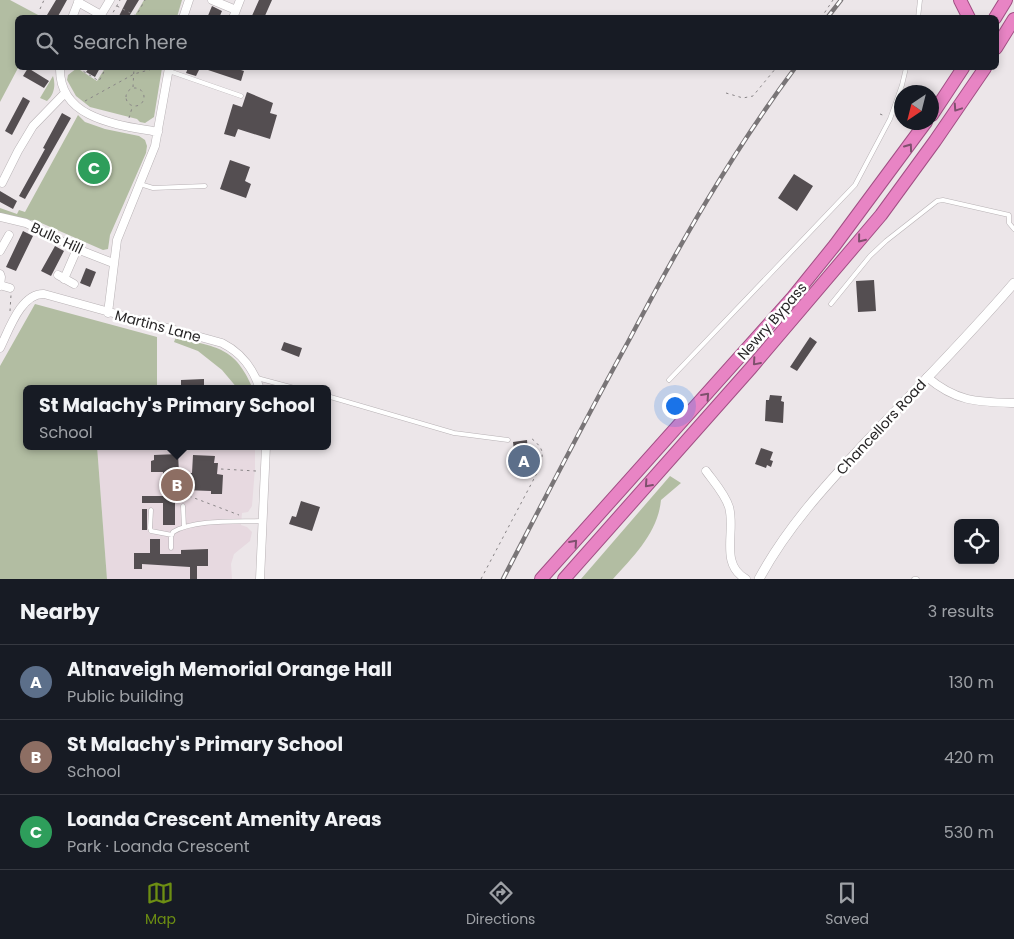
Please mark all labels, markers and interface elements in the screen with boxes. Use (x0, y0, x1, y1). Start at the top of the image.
search box (15, 15, 999, 70)
icon: search (33, 29, 61, 57)
text: Search here (73, 29, 187, 56)
north arrow (894, 85, 939, 130)
one-way arrow (954, 103, 964, 112)
one-way arrow (903, 144, 911, 153)
pin: C (78, 149, 110, 187)
street label: Bulls Hill (28, 217, 86, 259)
one-way arrow (859, 233, 867, 242)
street label: Newry Bypass (733, 278, 811, 364)
street label: Martins Lane (113, 305, 204, 347)
one-way arrow (752, 357, 761, 366)
street label: Chancellors Road (831, 375, 931, 479)
popup (23, 385, 331, 450)
text: St Malachy's Primary School (39, 392, 315, 419)
one-way arrow (700, 392, 709, 401)
your location (662, 393, 688, 419)
text: School (39, 421, 93, 444)
pin: A (508, 442, 540, 480)
pin: B (161, 466, 193, 504)
one-way arrow (645, 479, 654, 488)
map controls (954, 519, 999, 564)
button: locate (954, 519, 999, 564)
one-way arrow (568, 539, 577, 548)
text: Nearby (20, 597, 100, 626)
text: 3 results (928, 600, 994, 623)
text: Altnaveigh Memorial Orange Hall (67, 656, 392, 683)
text: A (30, 671, 42, 694)
text: 130 m (949, 671, 994, 694)
text: Public building (67, 685, 184, 708)
text: St Malachy's Primary School (67, 731, 343, 758)
text: B (31, 746, 41, 769)
text: 420 m (944, 746, 994, 769)
text: School (67, 760, 121, 783)
text: Loanda Crescent Amenity Areas (67, 806, 382, 833)
text: C (30, 821, 42, 844)
text: 530 m (944, 821, 994, 844)
text: Park · Loanda Crescent (67, 835, 250, 858)
tab: Map (145, 879, 176, 930)
tab: Directions (466, 879, 535, 930)
tab: Saved (825, 879, 869, 930)

